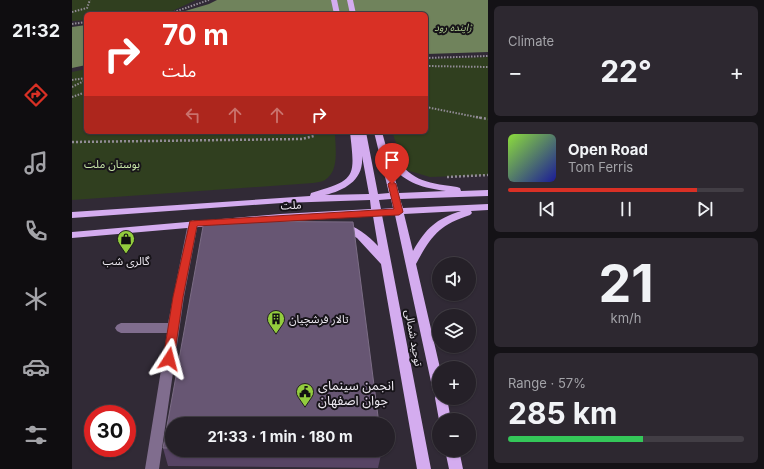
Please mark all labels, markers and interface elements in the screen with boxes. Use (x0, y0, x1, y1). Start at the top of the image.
text: 70 m (162, 18, 229, 52)
text: 21:32 (12, 20, 60, 41)
water label: زاینده رود (434, 21, 472, 34)
icon: right (96, 28, 148, 80)
text: Climate (508, 33, 554, 49)
text: 22° (600, 53, 652, 89)
text: − (508, 59, 523, 85)
text: + (729, 59, 744, 85)
text: ملت (162, 60, 197, 81)
icon: directions (22, 81, 50, 109)
icon: left (182, 104, 204, 126)
icon: ahead (224, 104, 246, 126)
icon: ahead (266, 104, 288, 126)
icon: right (308, 104, 330, 126)
text: Open Road (568, 140, 648, 159)
pin (375, 143, 409, 184)
icon: music (22, 149, 50, 177)
icon: arrive (381, 149, 403, 171)
park label: بوستان ملت (84, 157, 140, 171)
text: Tom Ferris (568, 159, 633, 175)
street label: ملت (280, 197, 302, 213)
icon: previous (536, 198, 558, 220)
icon: pause (615, 198, 637, 220)
icon: next (694, 198, 716, 220)
icon: phone (22, 217, 50, 245)
shop icon: گالری شب (116, 229, 136, 254)
text: 21 (598, 252, 654, 315)
place label: گالری شب (102, 254, 150, 268)
map controls (432, 257, 476, 457)
button: sound (432, 257, 476, 301)
icon: climate (22, 285, 50, 313)
building icon: تالار فرشچیان (266, 309, 286, 334)
street label: توحید شمالی (402, 309, 426, 367)
button: layers (432, 309, 476, 353)
text: km/h (611, 310, 641, 326)
place label: تالار فرشچیان (289, 312, 348, 327)
position arrow (148, 338, 190, 380)
icon: car (22, 353, 50, 381)
button: + (432, 361, 476, 405)
text: Range · 57% (508, 375, 586, 391)
place label: انجمن سینمای جوان اصفهان (318, 377, 394, 409)
public building icon: انجمن سینمای جوان اصفهان (295, 382, 315, 407)
text: 285 km (508, 395, 617, 431)
speed limit sign: 30 (84, 405, 136, 457)
button: − (432, 413, 476, 457)
icon: filters (22, 421, 50, 449)
text: 21:33 · 1 min · 180 m (207, 427, 353, 446)

